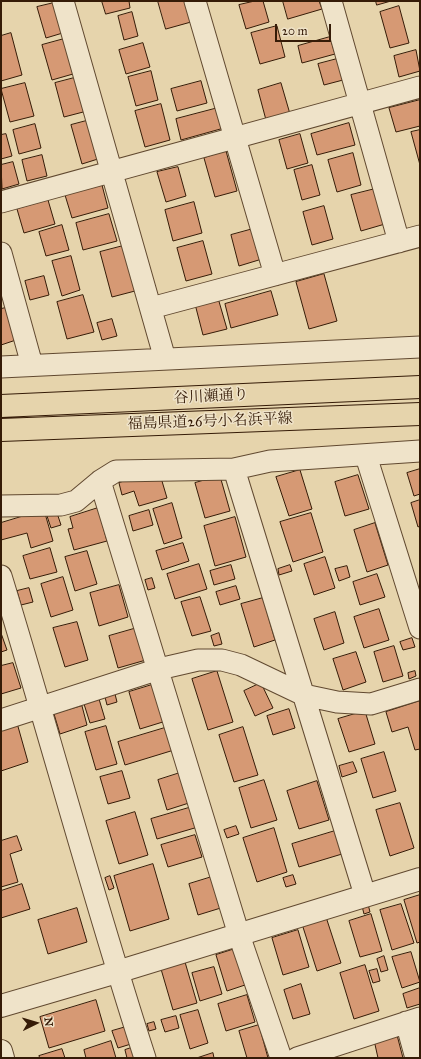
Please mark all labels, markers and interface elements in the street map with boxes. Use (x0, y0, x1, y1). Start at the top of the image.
scale bar (277, 16, 333, 42)
text: 20 m (282, 24, 308, 38)
street label: 谷川瀬通り (173, 386, 249, 408)
street label: 福島県道26号小名浜平線 (127, 410, 293, 434)
north arrow (16, 1003, 56, 1043)
text: N (42, 1017, 55, 1027)

